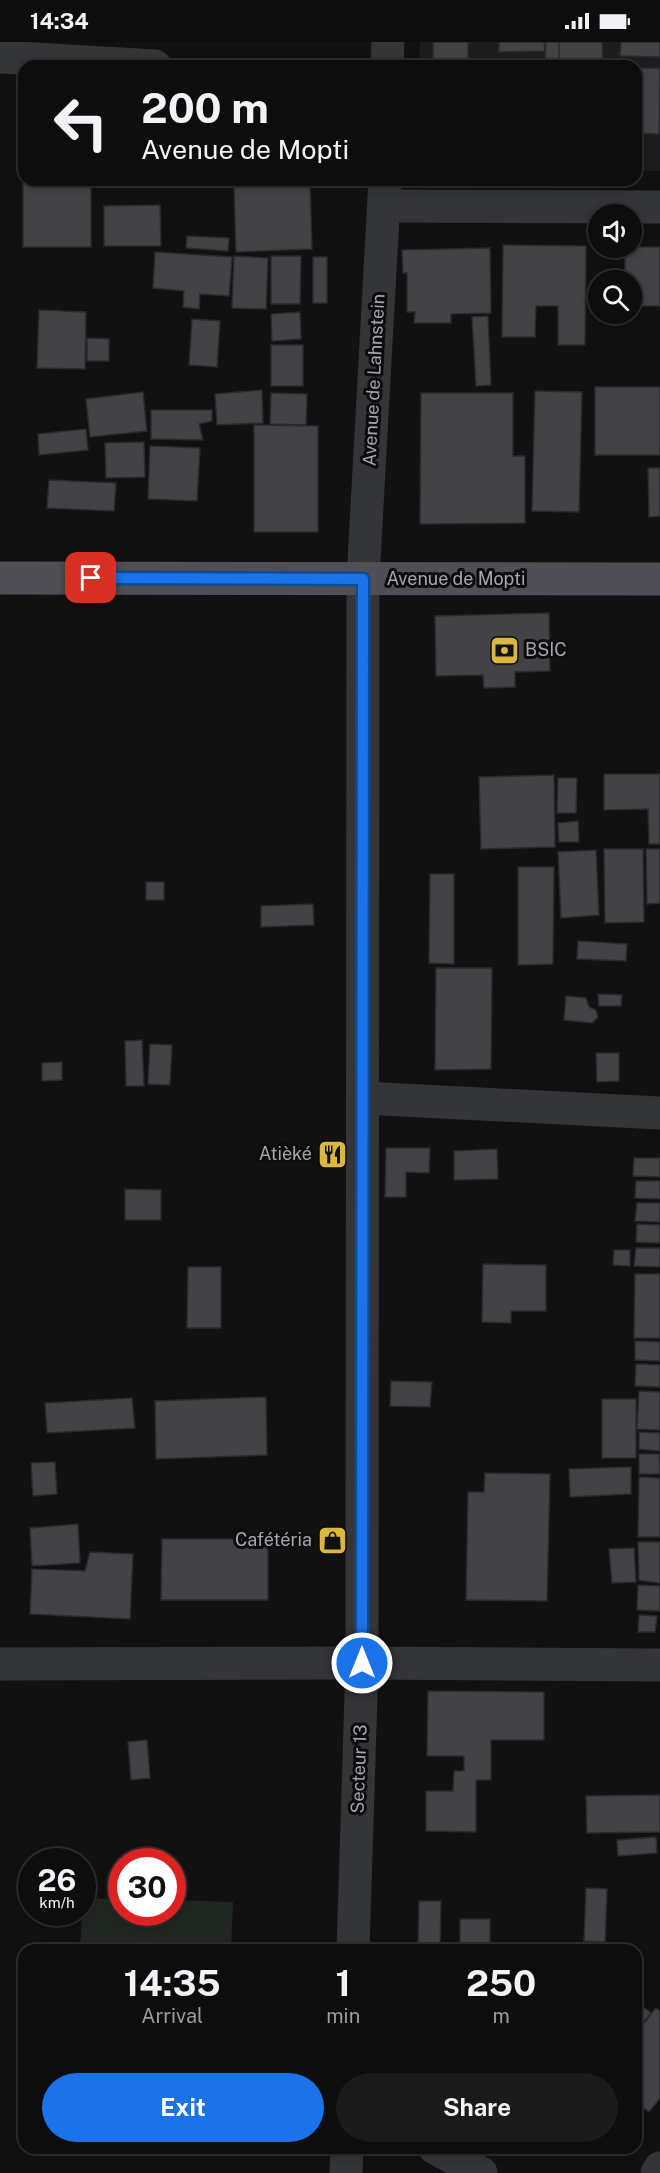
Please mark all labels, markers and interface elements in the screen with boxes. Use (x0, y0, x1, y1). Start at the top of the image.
text: 14:34 (30, 8, 89, 34)
text: 200 m (141, 83, 269, 132)
icon: left (42, 84, 120, 162)
text: Avenue de Mopti (141, 133, 349, 165)
map controls (588, 204, 642, 324)
button: sound (588, 204, 642, 258)
button: search (588, 270, 642, 324)
street label: Avenue de Lahnstein (358, 293, 389, 467)
pin (65, 552, 116, 603)
icon: arrive (74, 561, 107, 594)
street label: Avenue de Mopti (387, 568, 525, 589)
bank icon: BSIC (488, 634, 520, 666)
place label: BSIC (525, 639, 567, 660)
restaurant icon: Atièké (317, 1138, 349, 1170)
place label: Atièké (259, 1143, 312, 1164)
shop icon: Cafétéria (317, 1524, 349, 1556)
place label: Cafétéria (235, 1529, 312, 1550)
position arrow (330, 1631, 394, 1695)
street label: Secteur 13 (346, 1724, 371, 1814)
speed limit sign: 30 (108, 1848, 186, 1926)
text: 26 (38, 1862, 76, 1898)
text: km/h (39, 1894, 75, 1911)
text: 14:35 (124, 1962, 221, 2004)
text: 1 (336, 1962, 351, 2004)
text: 250 (466, 1962, 536, 2004)
text: Arrival (141, 2004, 203, 2028)
text: min (326, 2004, 360, 2028)
text: m (492, 2004, 510, 2028)
button: Exit (42, 2073, 324, 2142)
button: Share (336, 2073, 618, 2142)

